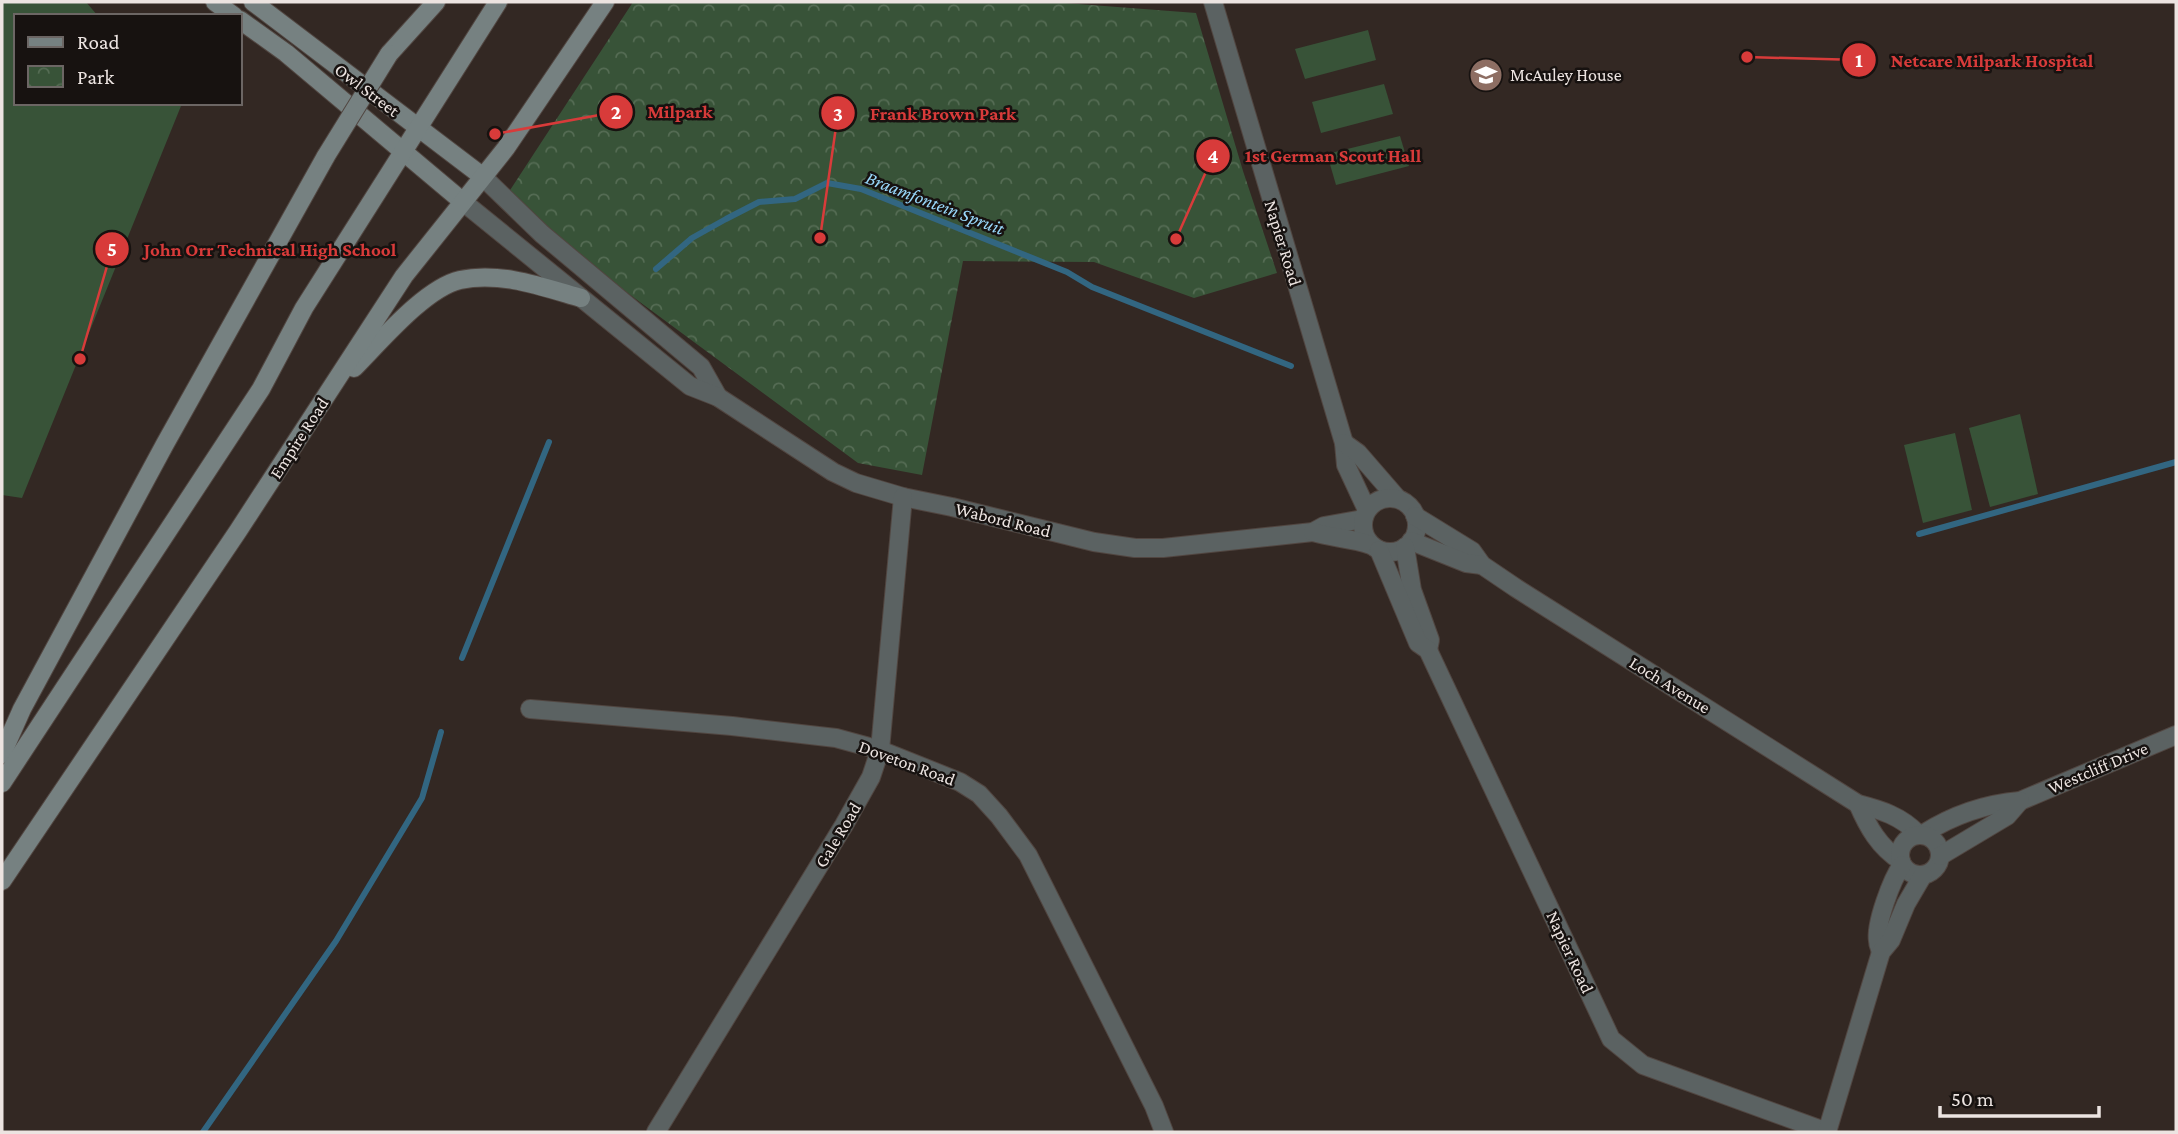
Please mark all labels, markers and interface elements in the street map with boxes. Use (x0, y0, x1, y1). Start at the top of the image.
legend (14, 14, 242, 105)
text: Road (77, 30, 120, 54)
callout: Netcare Milpark Hospital (1842, 40, 2107, 80)
text: 1 (1855, 48, 1863, 72)
text: Netcare Milpark Hospital (1891, 50, 2094, 71)
school or university icon: McAuley House (1467, 56, 1505, 94)
street label: Owl Street (331, 59, 404, 121)
text: Park (77, 65, 114, 89)
place label: McAuley House (1510, 65, 1622, 85)
callout: Milpark (598, 92, 726, 132)
callout: Frank Brown Park (821, 93, 1030, 133)
text: 2 (611, 100, 622, 124)
text: Milpark (647, 101, 713, 122)
text: 3 (833, 102, 843, 126)
text: Frank Brown Park (870, 103, 1017, 124)
callout: 1st German Scout Hall (1196, 136, 1435, 176)
text: 4 (1207, 144, 1219, 168)
text: 1st German Scout Hall (1245, 145, 1422, 166)
water label: Braamfontein Spruit (863, 167, 1008, 239)
street label: Napier Road (1261, 198, 1306, 289)
callout: John Orr Technical High School (95, 229, 410, 269)
text: 5 (107, 237, 117, 261)
text: John Orr Technical High School (142, 239, 397, 260)
street label: Empire Road (266, 393, 333, 482)
street label: Wabord Road (953, 498, 1053, 542)
street label: Loch Avenue (1626, 652, 1714, 718)
street label: Doveton Road (856, 736, 958, 790)
street label: Westcliff Drive (2045, 738, 2151, 798)
street label: Gale Road (811, 798, 865, 871)
street label: Napier Road (1542, 908, 1598, 997)
scale bar (1940, 1074, 2099, 1118)
text: 50 m (1951, 1087, 1994, 1111)

